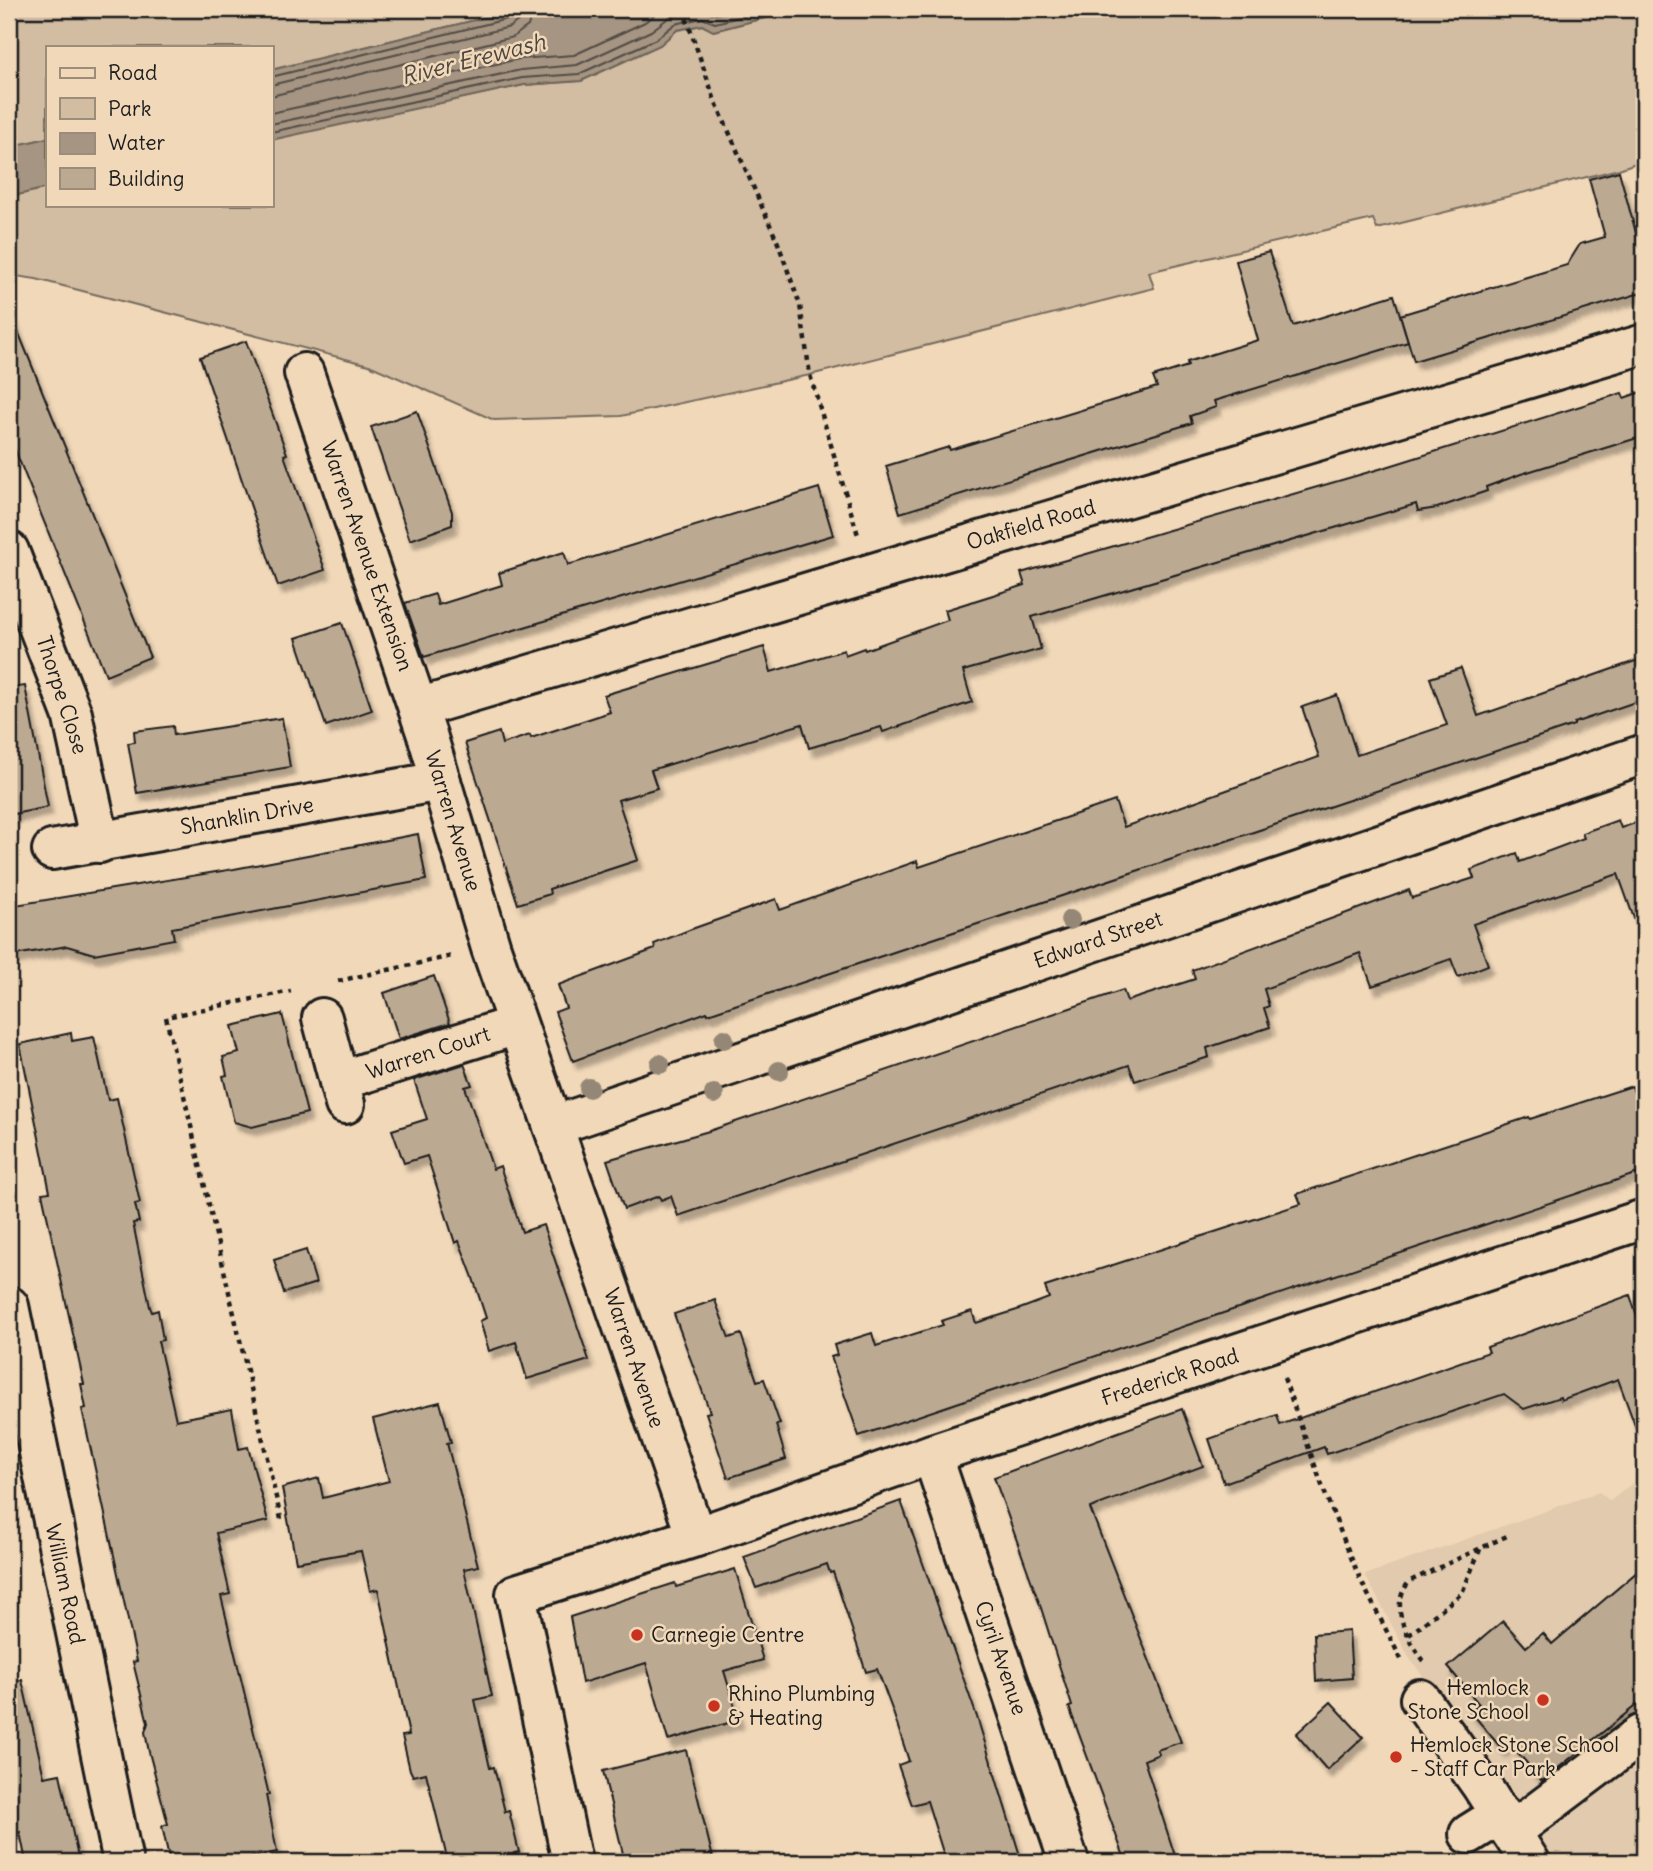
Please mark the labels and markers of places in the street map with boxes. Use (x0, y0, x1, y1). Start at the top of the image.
place label: Carnegie Centre (651, 1621, 804, 1648)
marker: Carnegie Centre (629, 1627, 645, 1643)
place label: Hemlock Stone School (1408, 1674, 1529, 1725)
place label: Rhino Plumbing & Heating (728, 1680, 875, 1731)
marker: Hemlock Stone School (1535, 1692, 1551, 1708)
marker: Rhino Plumbing & Heating (706, 1698, 722, 1714)
place label: Hemlock Stone School - Staff Car Park (1410, 1731, 1619, 1782)
marker: Hemlock Stone School - Staff Car Park (1388, 1749, 1404, 1765)

